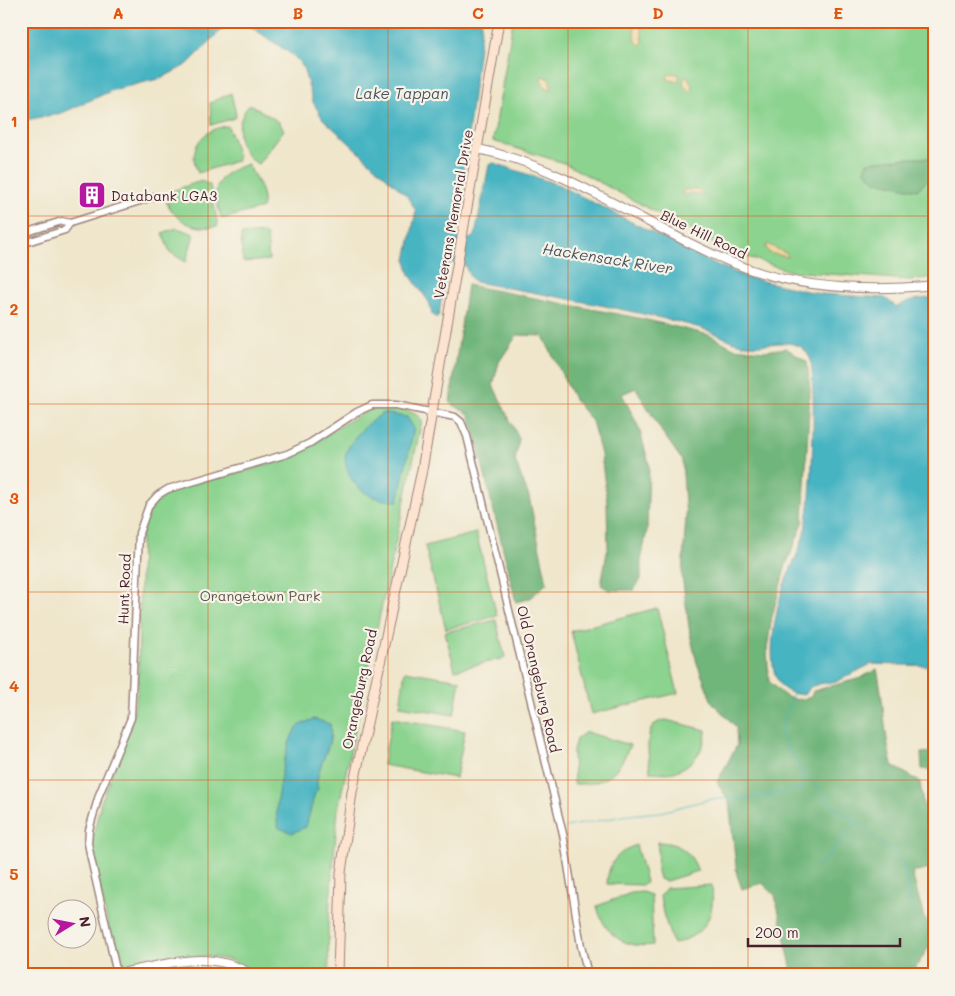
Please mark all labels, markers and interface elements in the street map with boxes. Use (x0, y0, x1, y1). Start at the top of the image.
text: A (112, 2, 124, 23)
text: B (293, 2, 303, 23)
text: C (472, 2, 484, 23)
text: D (652, 2, 664, 23)
text: E (833, 2, 843, 23)
water label: Lake Tappan (355, 83, 449, 103)
text: 1 (10, 110, 18, 131)
street label: Veterans Memorial Drive (429, 128, 477, 300)
building icon: Databank LGA3 (77, 180, 107, 210)
place label: Databank LGA3 (111, 186, 217, 205)
street label: Blue Hill Road (658, 205, 750, 263)
water label: Hackensack River (541, 238, 675, 278)
text: 2 (10, 298, 19, 319)
text: 3 (9, 487, 19, 508)
street label: Hunt Road (113, 553, 135, 625)
park label: Orangetown Park (200, 586, 320, 605)
street label: Old Orangeburg Road (513, 604, 565, 755)
street label: Orangeburg Road (337, 627, 381, 751)
text: 4 (9, 675, 19, 696)
text: 5 (9, 863, 19, 884)
north arrow (48, 898, 98, 948)
text: N (75, 915, 96, 929)
scale bar (748, 916, 900, 948)
text: 200 m (755, 922, 799, 942)

